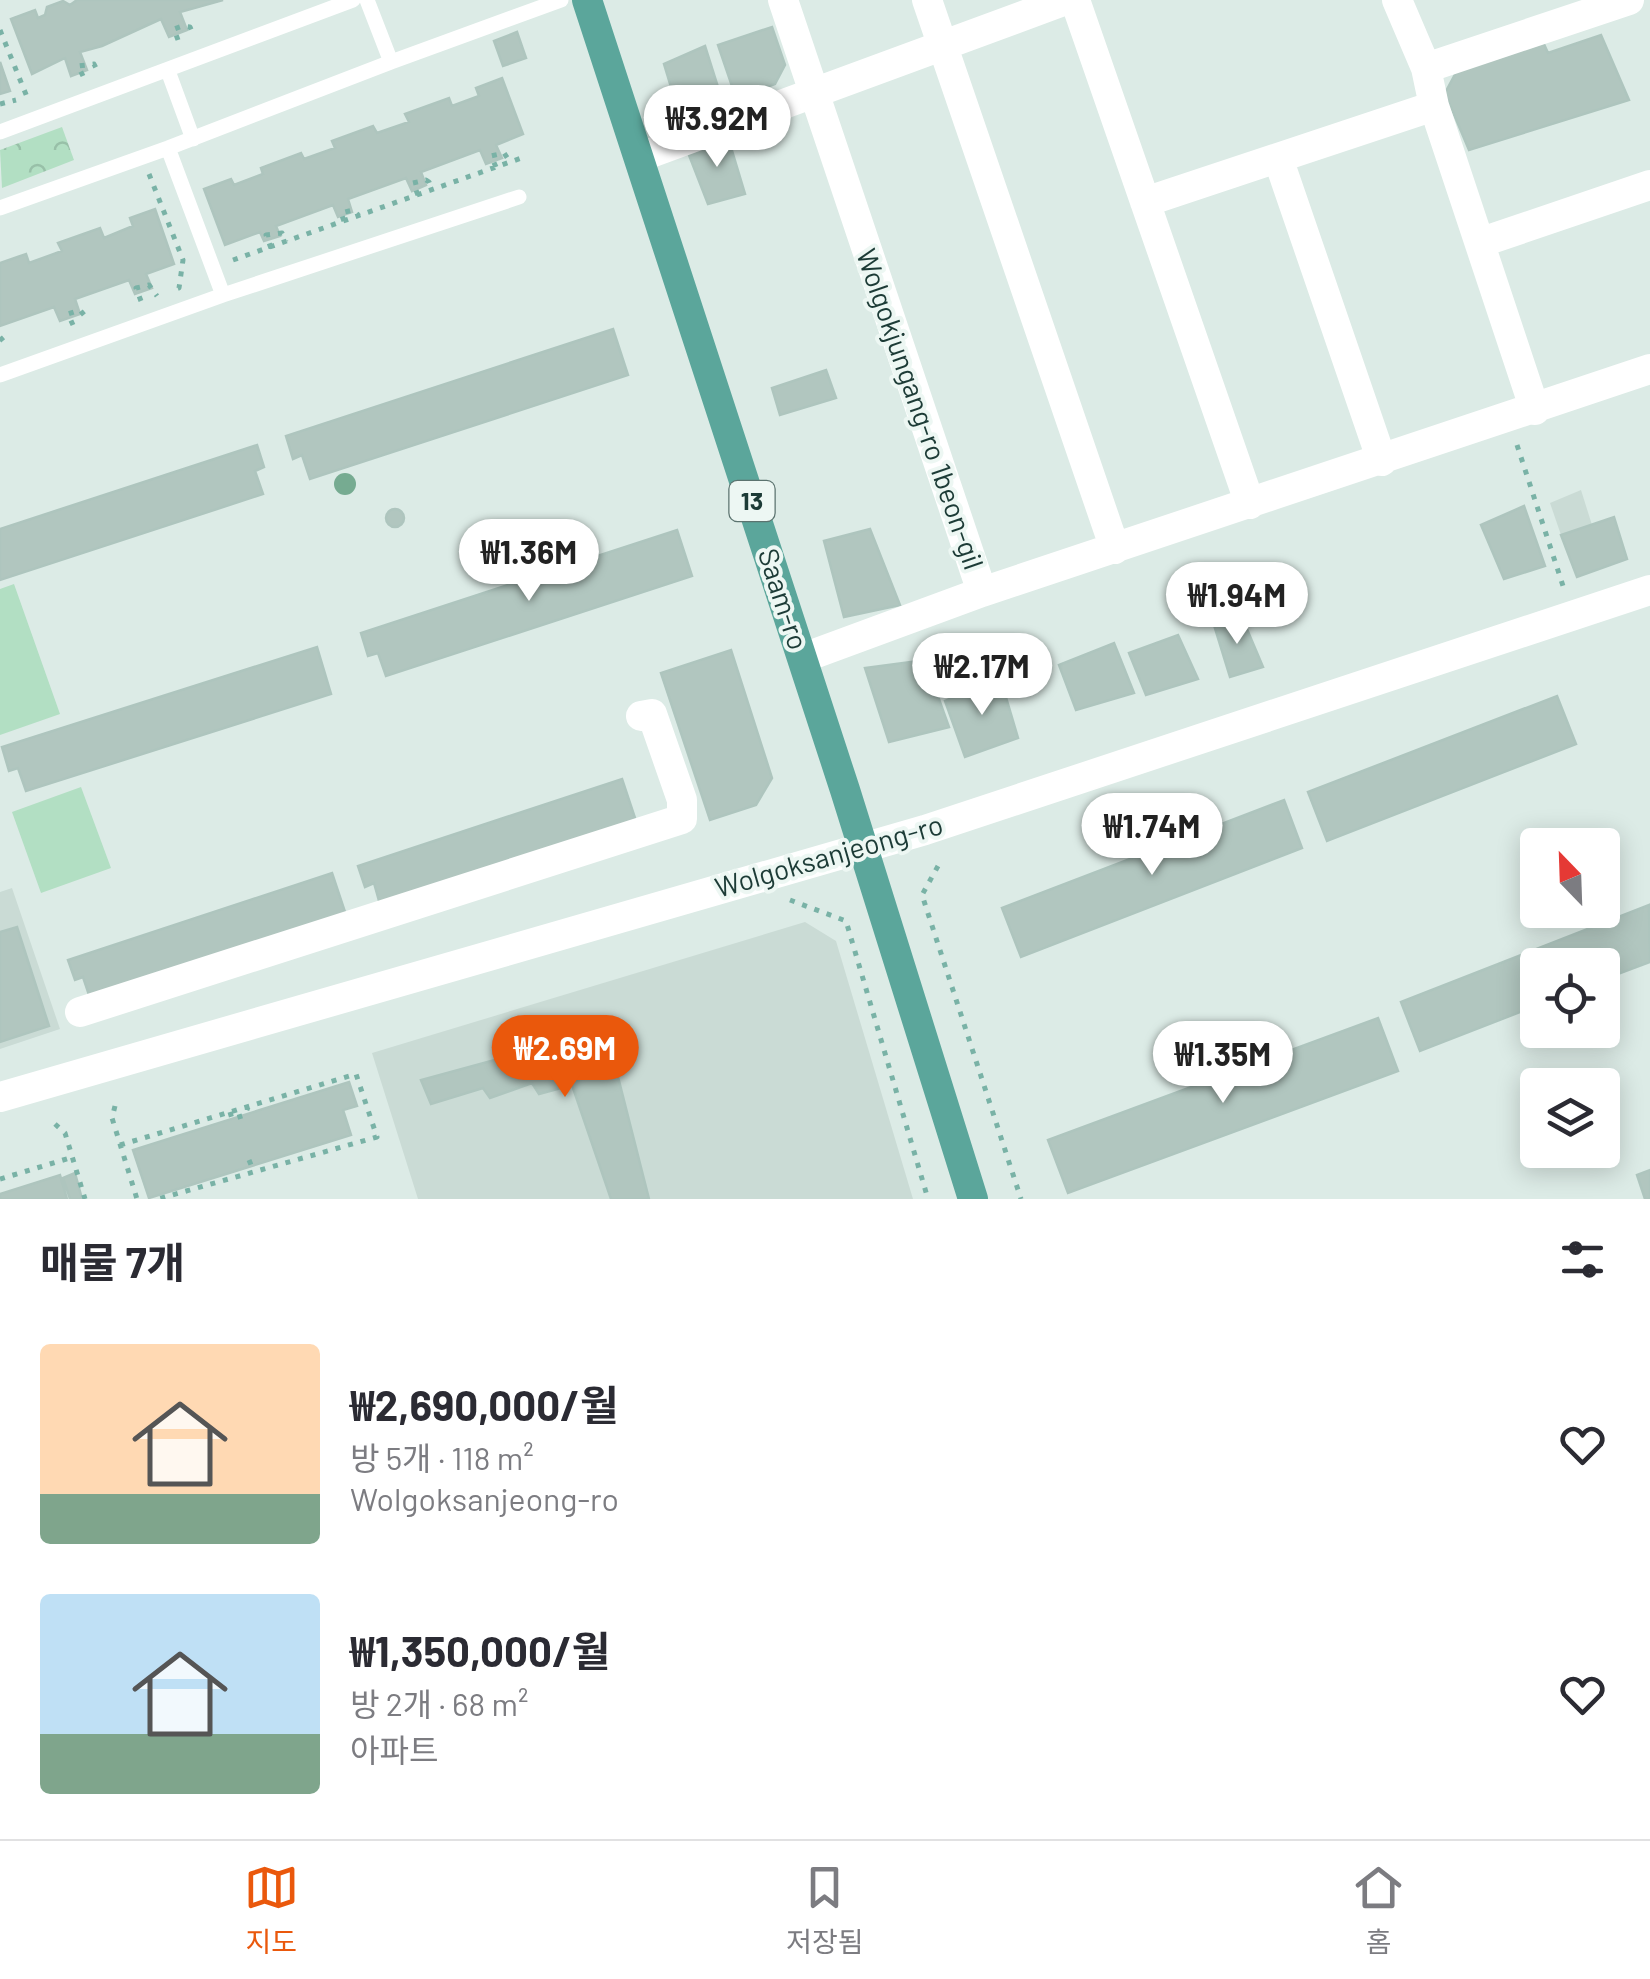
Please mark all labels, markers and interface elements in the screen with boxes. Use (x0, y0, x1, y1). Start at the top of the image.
pin: ₩3.92M (636, 85, 798, 170)
text: ₩3.92M (666, 98, 768, 136)
street label: Wolgokjungang-ro 1beon-gil (850, 244, 992, 574)
road number: 13 (730, 481, 774, 521)
pin: ₩1.36M (448, 519, 610, 604)
text: ₩1.36M (481, 532, 577, 570)
street label: Saam-ro (752, 544, 816, 654)
pin: ₩1.94M (1156, 562, 1318, 647)
text: ₩1.94M (1188, 575, 1286, 613)
pin: ₩2.17M (901, 633, 1063, 718)
text: ₩2.17M (934, 646, 1030, 684)
pin: ₩1.74M (1071, 793, 1233, 878)
street label: Wolgoksanjeong-ro (711, 806, 947, 904)
text: ₩1.74M (1104, 806, 1200, 844)
north arrow (1520, 828, 1620, 928)
map controls (1520, 828, 1620, 1168)
button: locate (1520, 948, 1620, 1048)
pin: ₩2.69M (484, 1015, 646, 1100)
pin: ₩1.35M (1142, 1021, 1304, 1106)
text: ₩2.69M (514, 1028, 616, 1066)
text: ₩1.35M (1175, 1034, 1271, 1072)
button: layers (1520, 1068, 1620, 1168)
icon: filters (1555, 1232, 1610, 1287)
text: 매물 7개 (40, 1236, 185, 1286)
text: ₩2,690,000/월 (350, 1379, 619, 1429)
icon: home (120, 1384, 240, 1504)
icon: heart (1555, 1417, 1610, 1472)
text: 방 5개 · 118 m² (350, 1438, 534, 1476)
text: Wolgoksanjeong-ro (350, 1479, 619, 1517)
text: ₩1,350,000/월 (350, 1625, 610, 1675)
icon: home (120, 1634, 240, 1754)
icon: heart (1555, 1667, 1610, 1722)
text: 방 2개 · 68 m² (350, 1684, 528, 1722)
text: 아파트 (350, 1730, 438, 1768)
tab: 지도 (244, 1860, 299, 1960)
tab: 저장됨 (786, 1860, 864, 1960)
tab: 홈 (1351, 1860, 1406, 1960)

